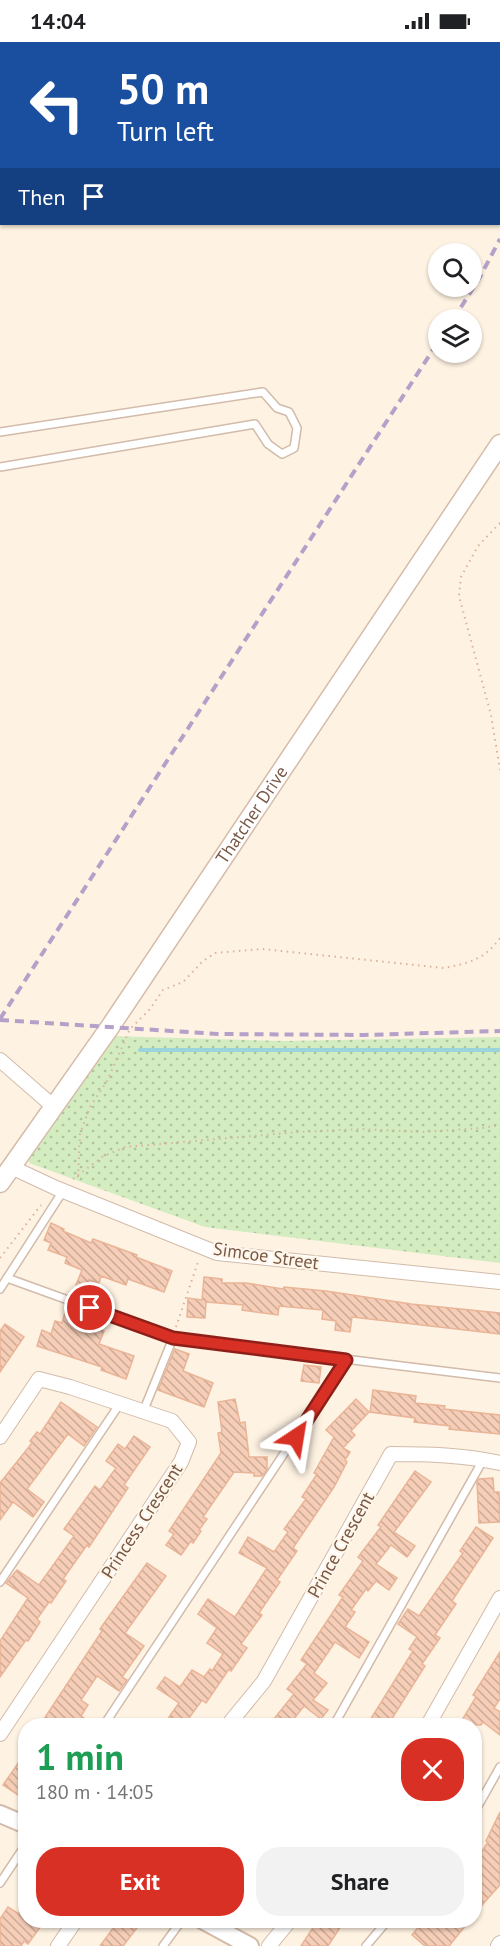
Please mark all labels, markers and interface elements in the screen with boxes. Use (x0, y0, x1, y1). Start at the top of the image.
text: 14:04 (30, 7, 86, 35)
text: 50 m (117, 61, 209, 116)
icon: left (18, 66, 96, 144)
text: Turn left (117, 114, 214, 148)
icon: arrive (77, 180, 110, 213)
text: Then (18, 183, 65, 211)
map controls (428, 243, 482, 363)
button: search (428, 243, 482, 297)
button: layers (428, 309, 482, 363)
street label: Thatcher Drive (210, 761, 292, 868)
street label: Simcoe Street (212, 1237, 320, 1274)
pin (64, 1282, 115, 1333)
icon: arrive (73, 1291, 106, 1324)
position arrow (264, 1405, 328, 1469)
street label: Princess Crescent (96, 1459, 187, 1583)
street label: Prince Crescent (302, 1488, 379, 1602)
text: 1 min (36, 1733, 124, 1780)
button: close (401, 1738, 464, 1801)
text: 180 m · 14:05 (36, 1779, 154, 1805)
button: Exit (36, 1847, 244, 1916)
button: Share (256, 1847, 464, 1916)

